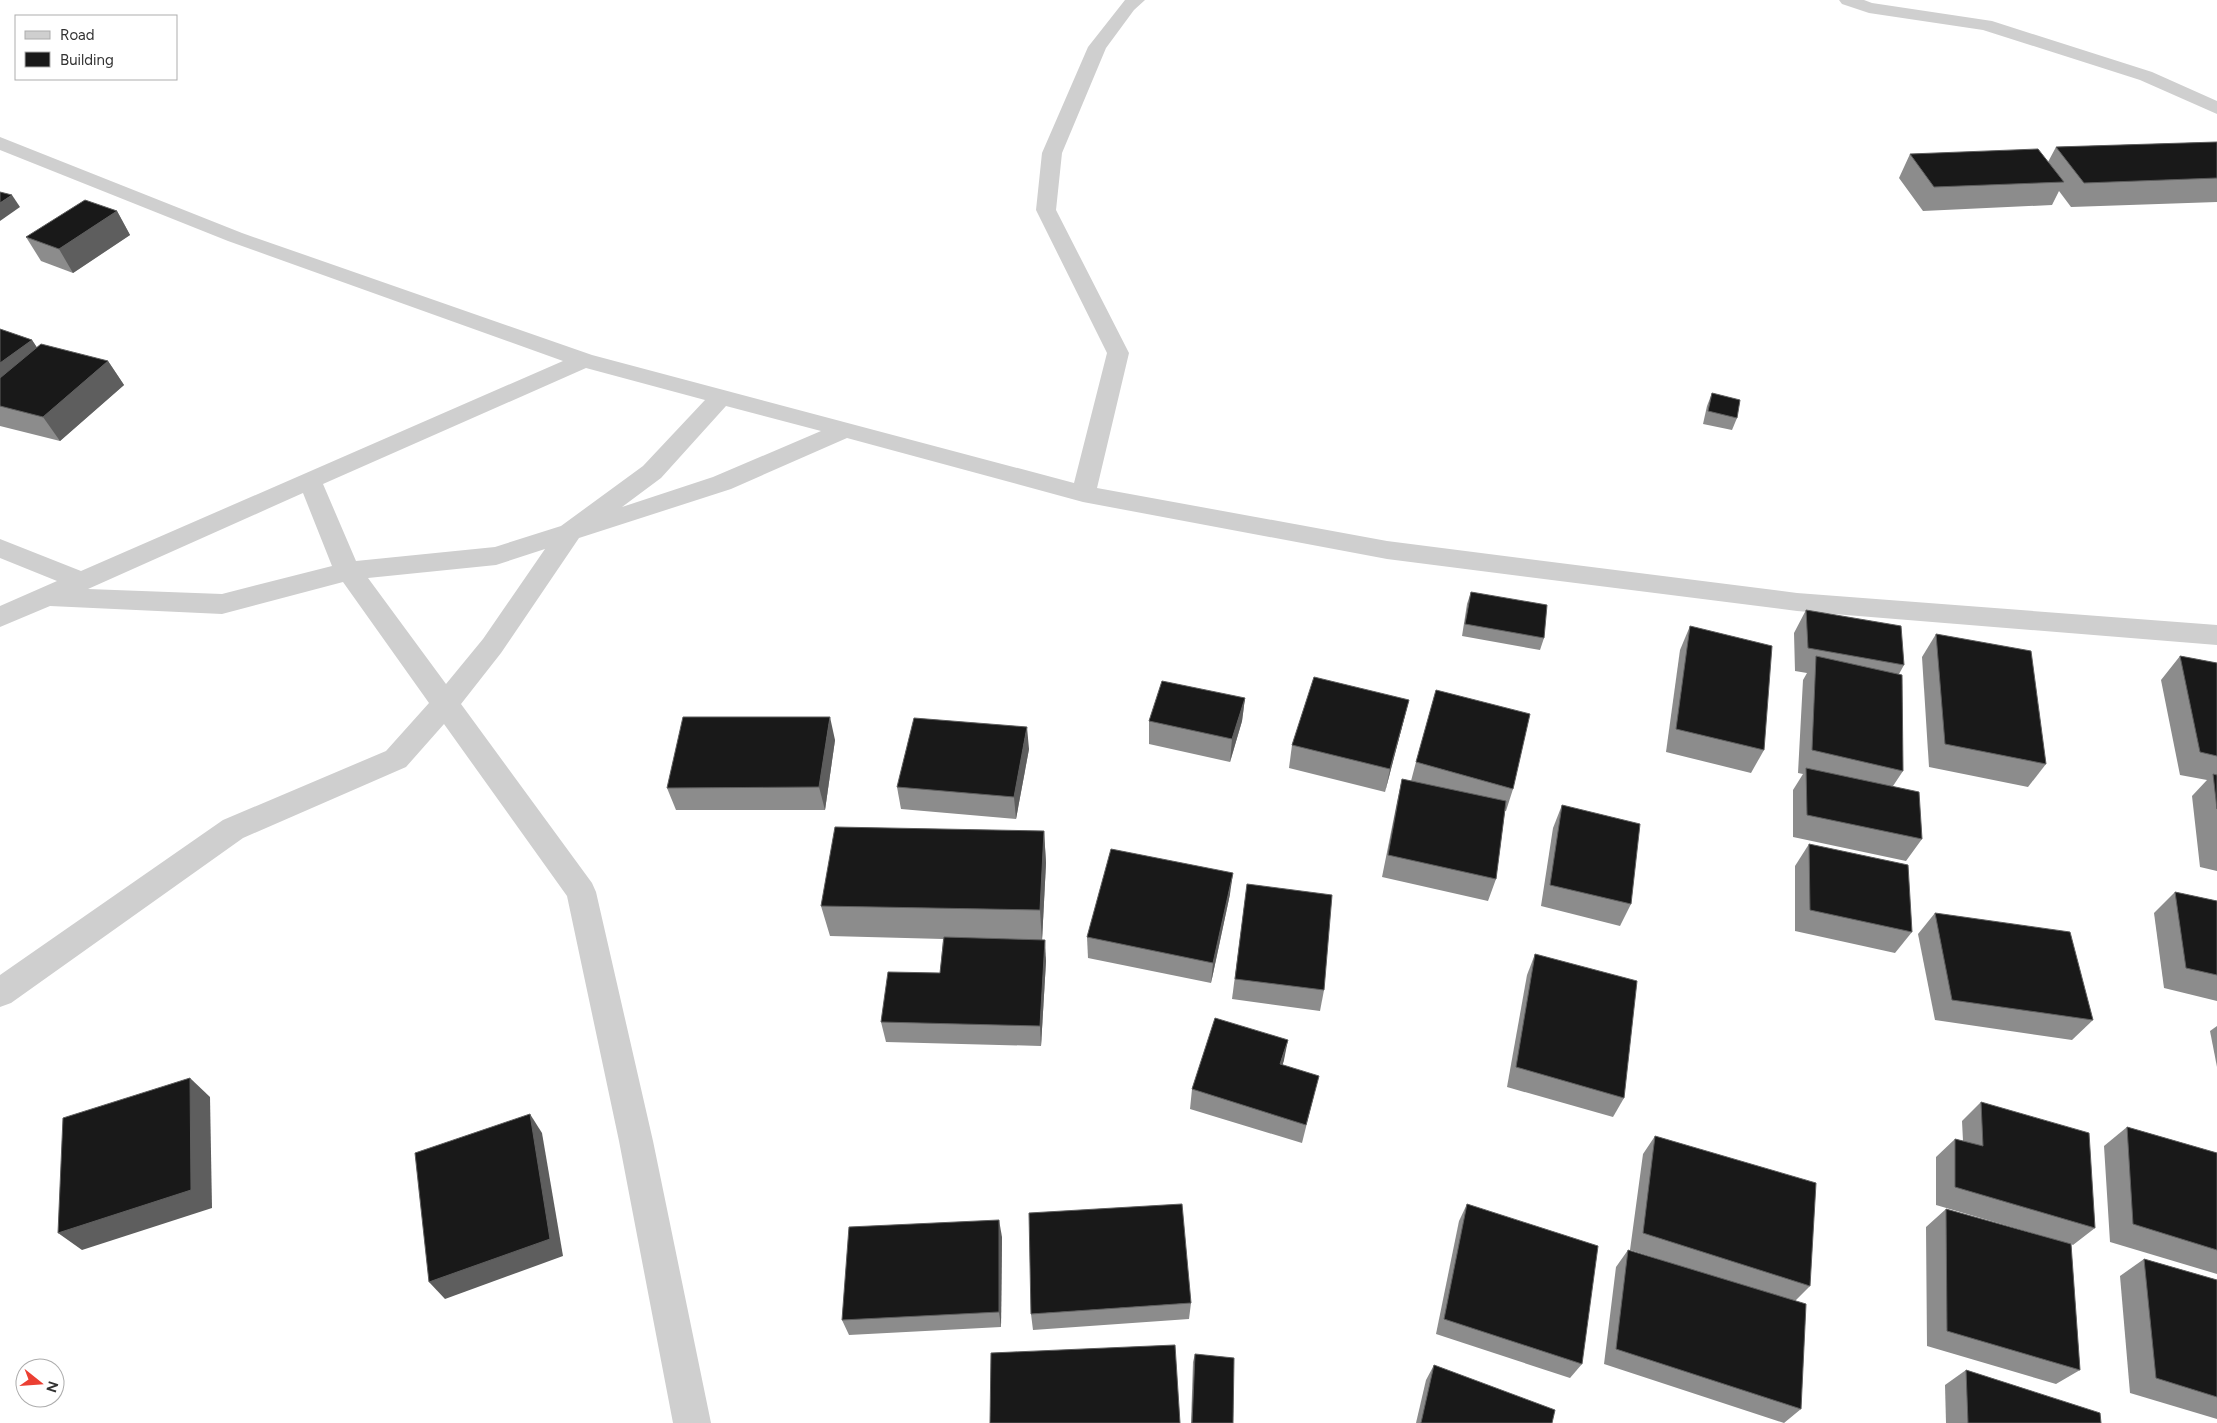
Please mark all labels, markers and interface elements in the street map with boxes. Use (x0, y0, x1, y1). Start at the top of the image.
legend (15, 15, 178, 80)
text: Road (60, 26, 95, 44)
text: Building (60, 51, 114, 69)
north arrow (15, 1358, 65, 1408)
text: N (42, 1379, 62, 1394)

